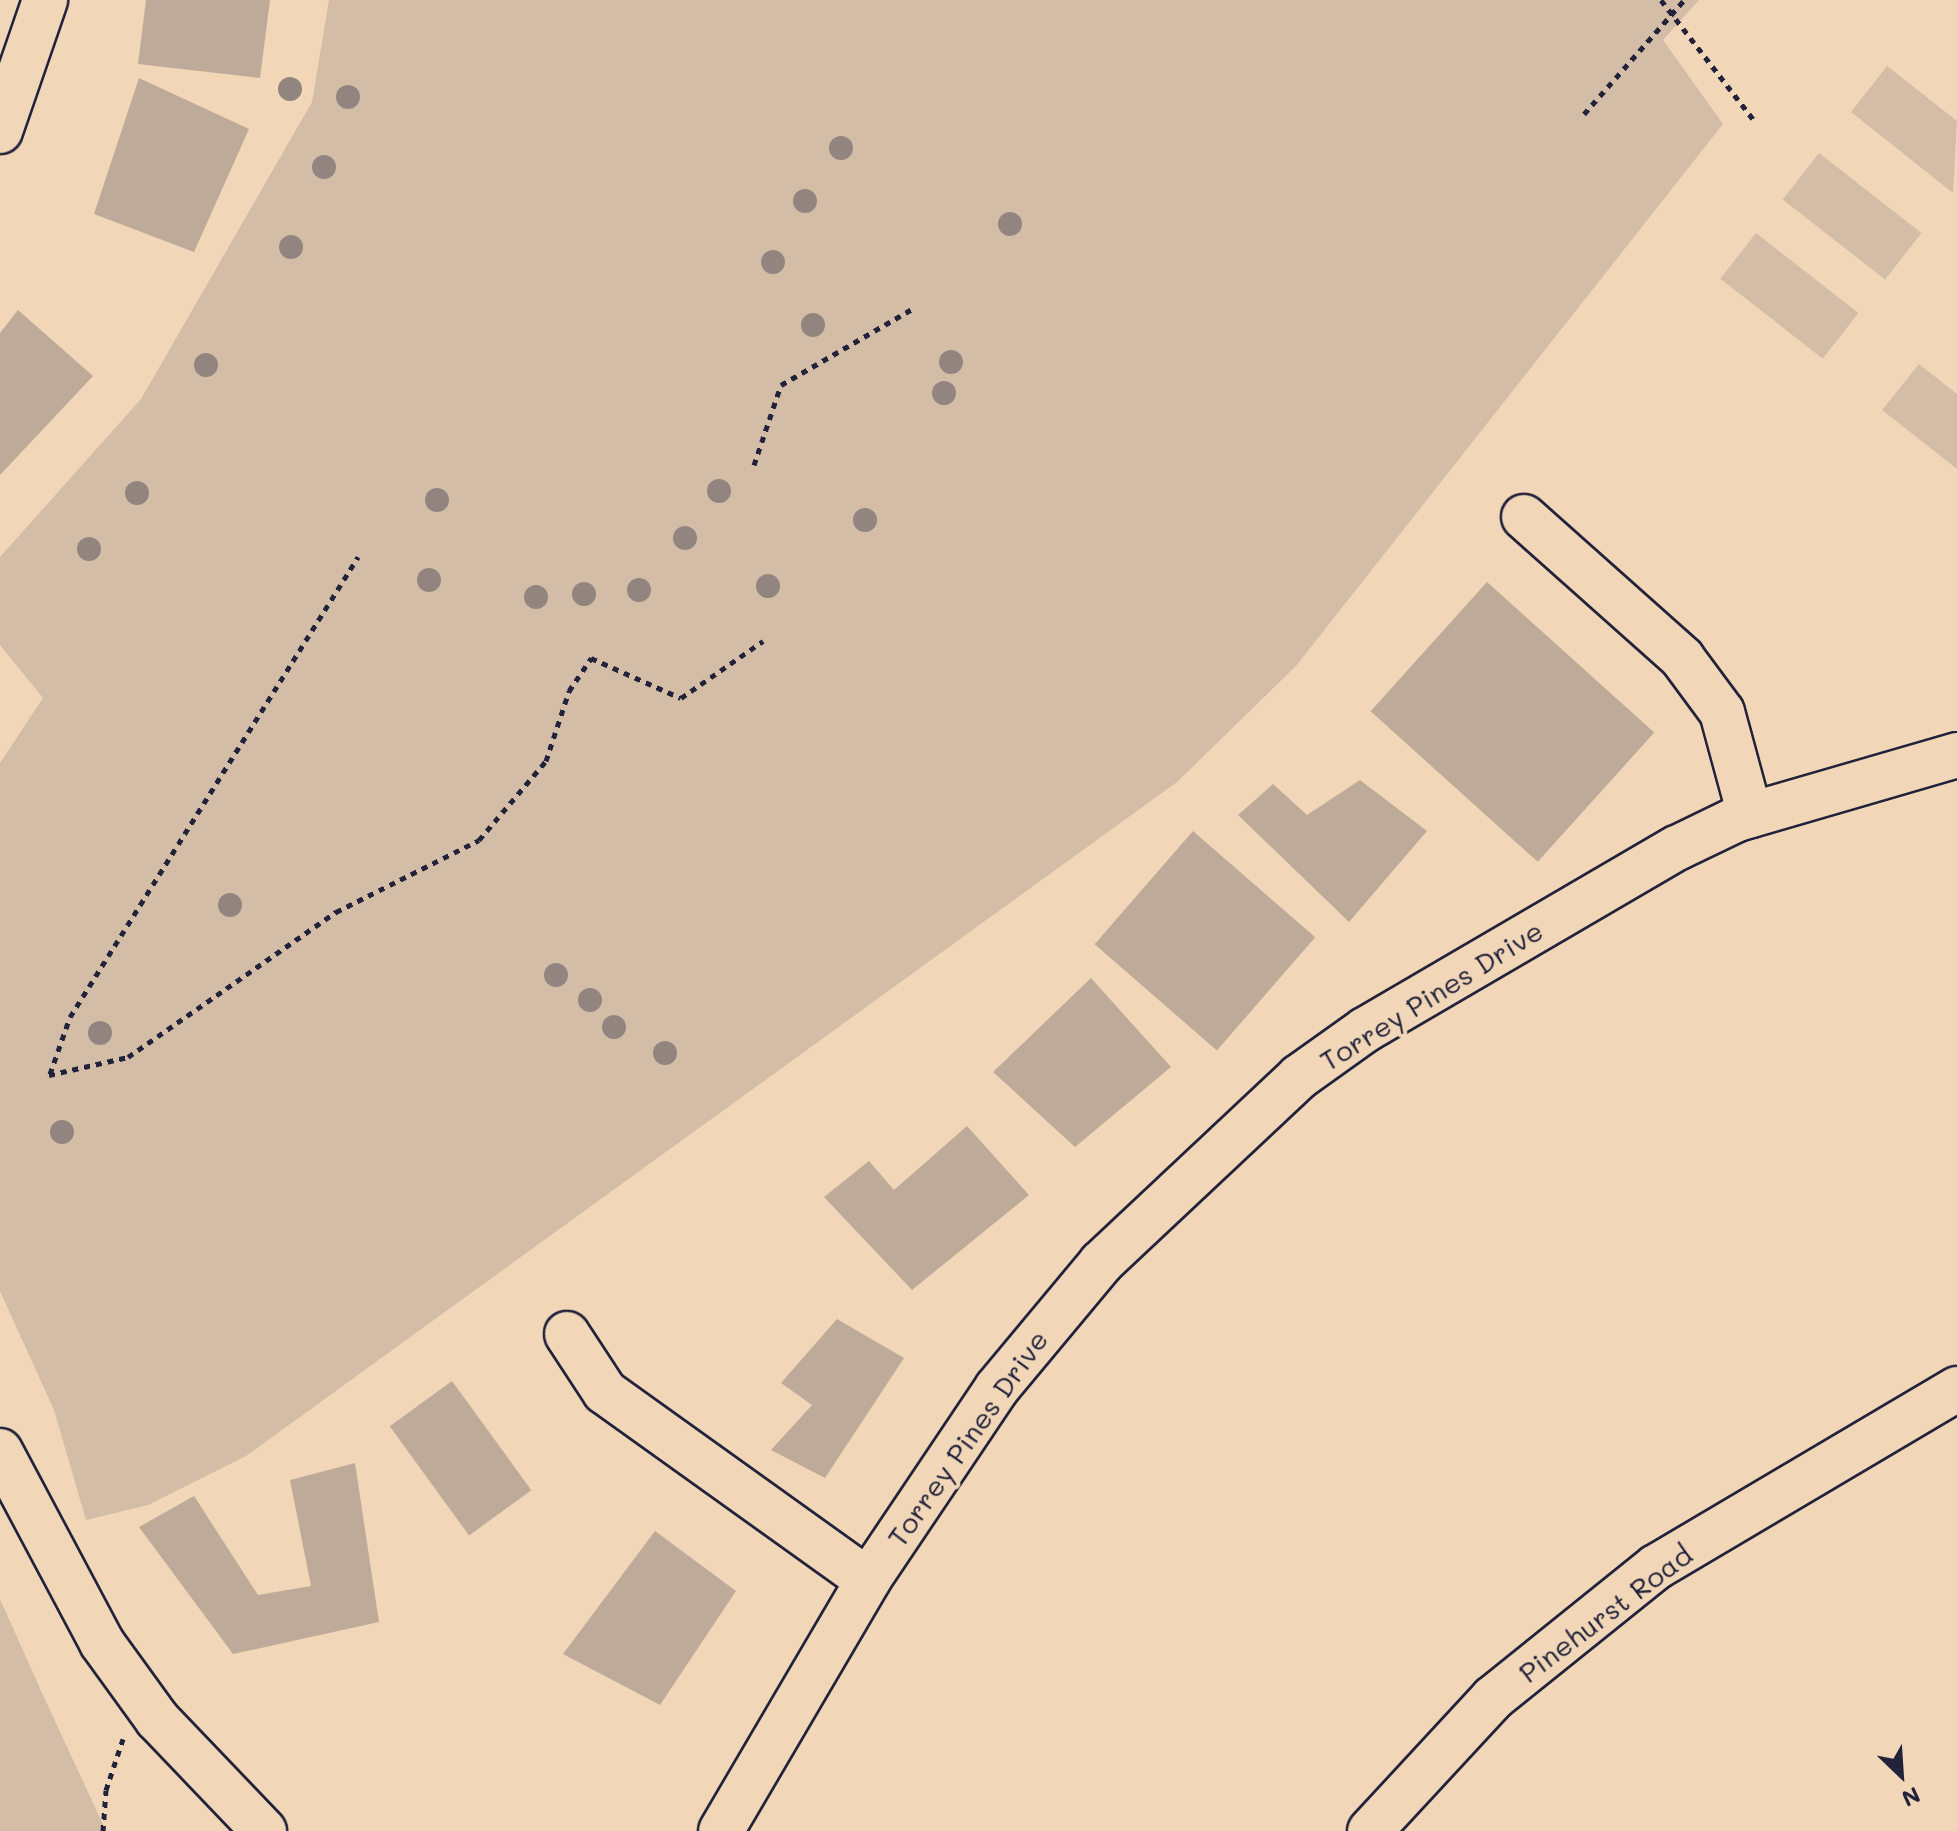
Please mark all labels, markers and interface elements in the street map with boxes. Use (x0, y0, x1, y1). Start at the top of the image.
street label: Torrey Pines Drive (1313, 913, 1549, 1077)
street label: Torrey Pines Drive (880, 1323, 1054, 1553)
street label: Pinehurst Road (1512, 1537, 1698, 1689)
north arrow (1861, 1735, 1941, 1815)
text: N (1898, 1781, 1925, 1814)

